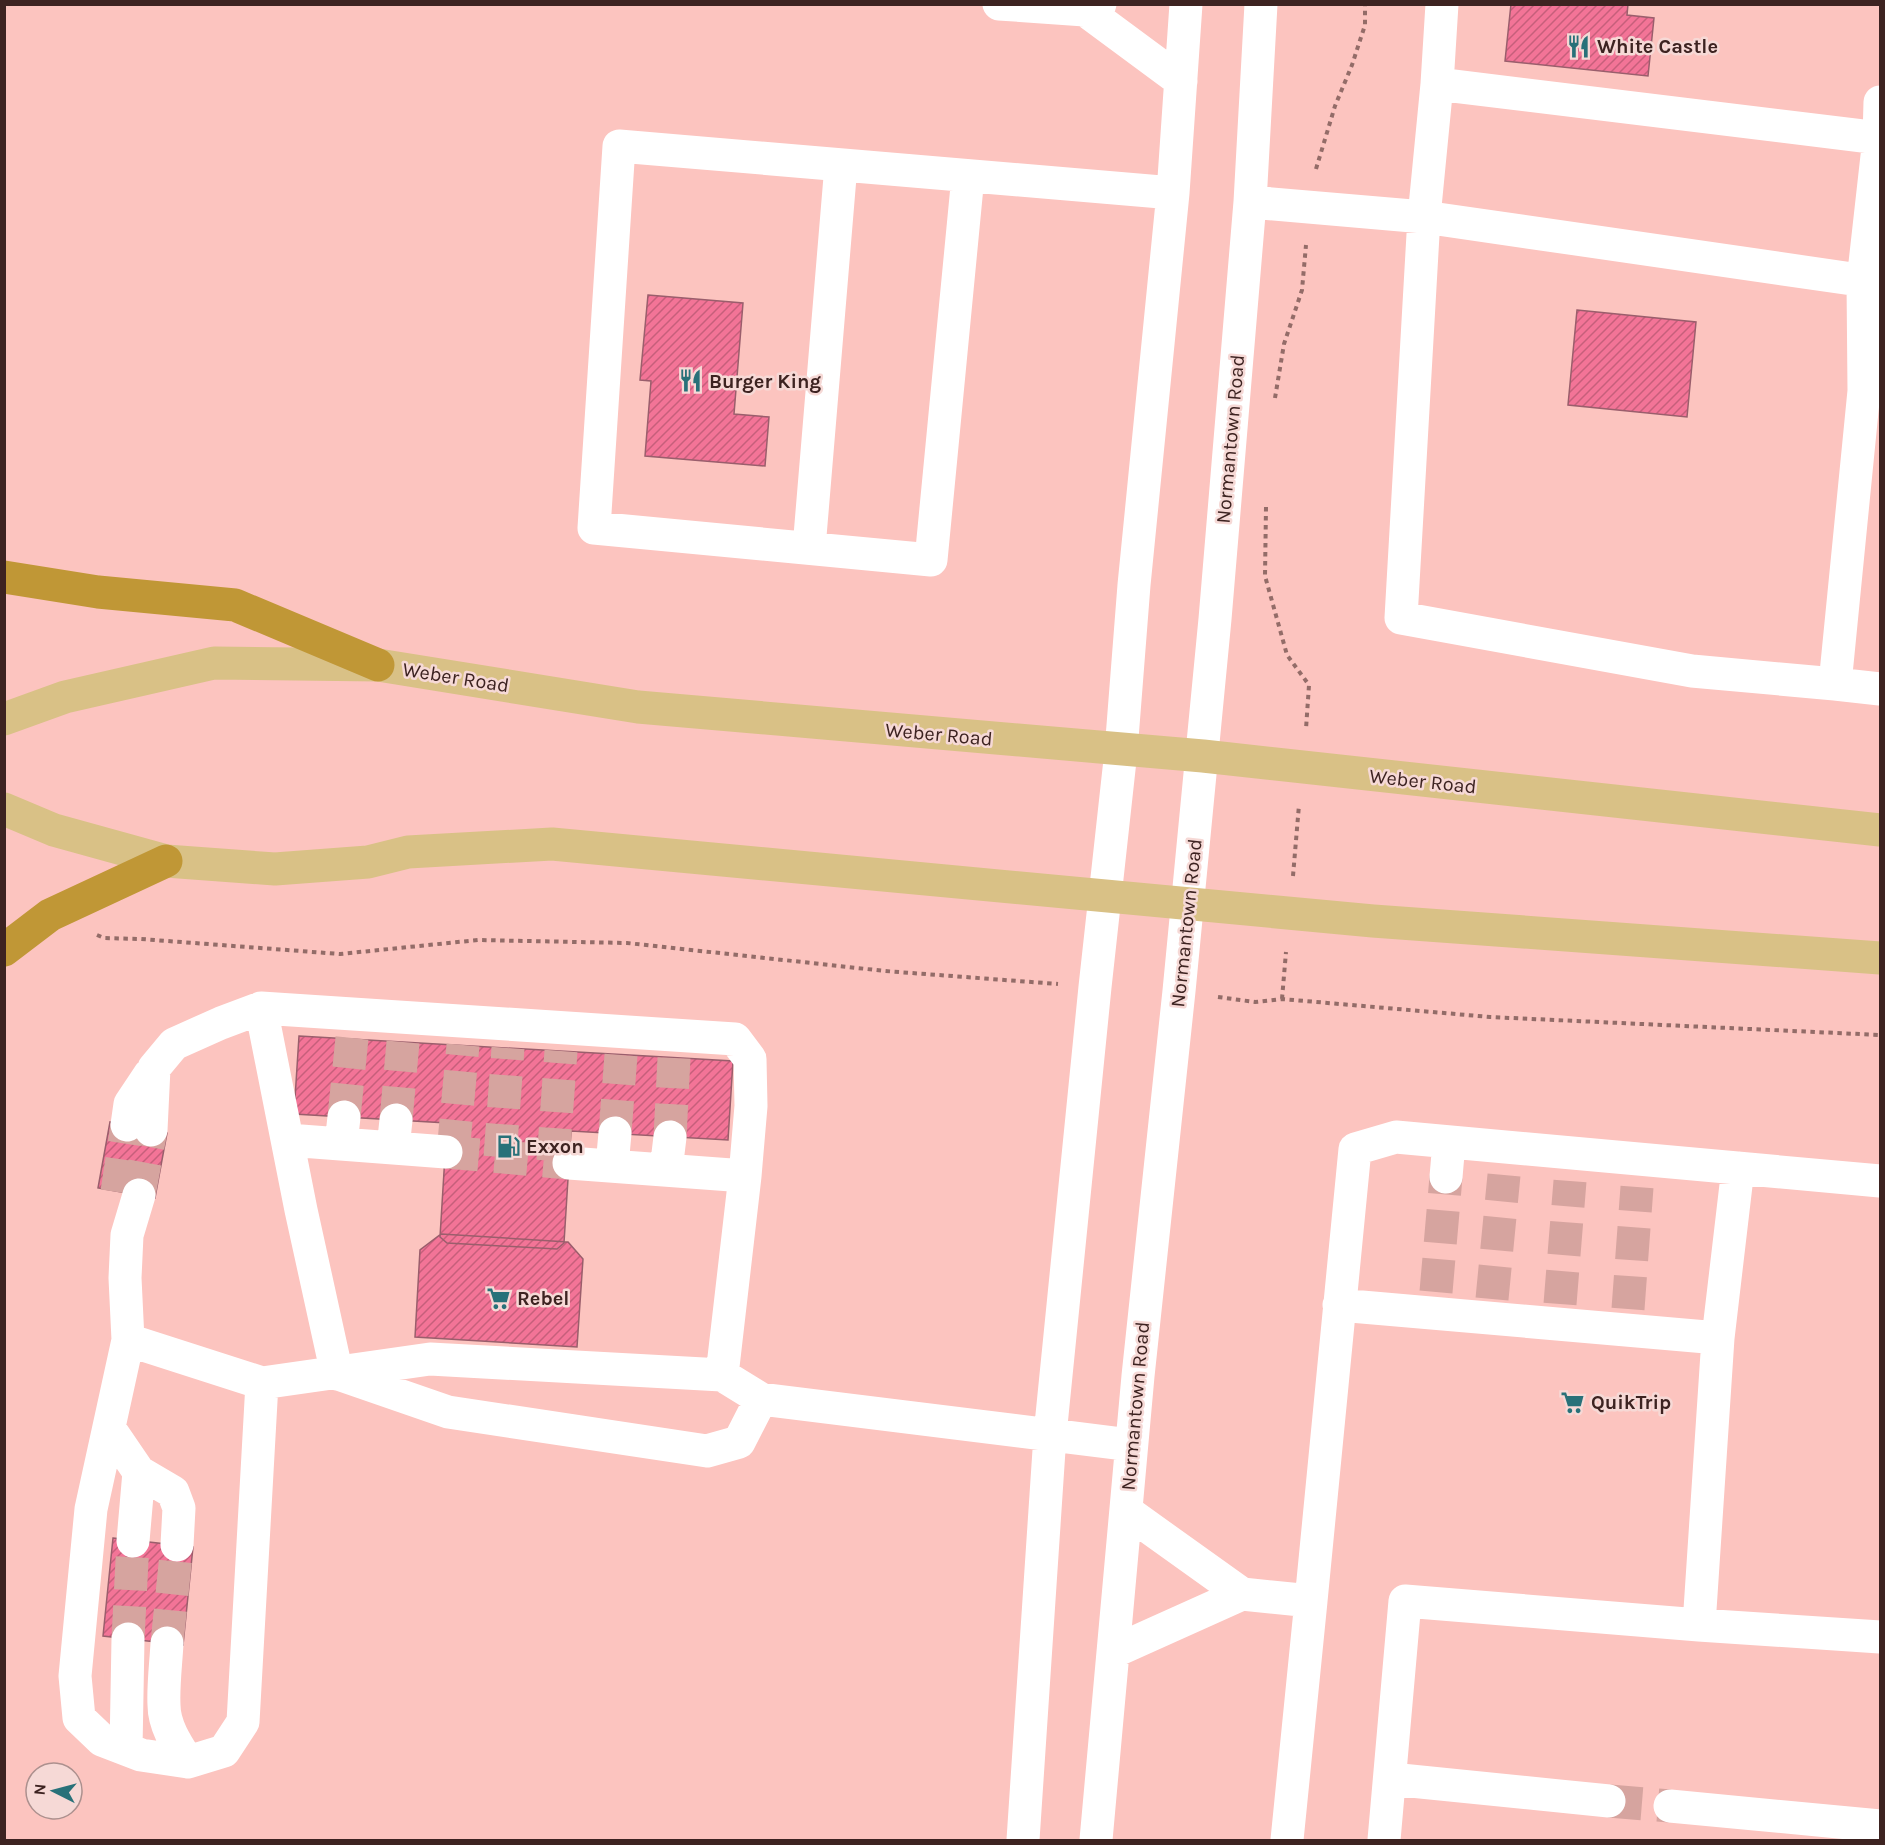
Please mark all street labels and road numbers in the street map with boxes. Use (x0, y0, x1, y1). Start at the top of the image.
street label: Normantown Road (1212, 354, 1249, 524)
street label: Weber Road (401, 658, 511, 697)
street label: Weber Road (884, 718, 994, 751)
street label: Weber Road (1368, 764, 1478, 799)
street label: Normantown Road (1166, 838, 1207, 1009)
street label: Normantown Road (1117, 1321, 1154, 1491)

